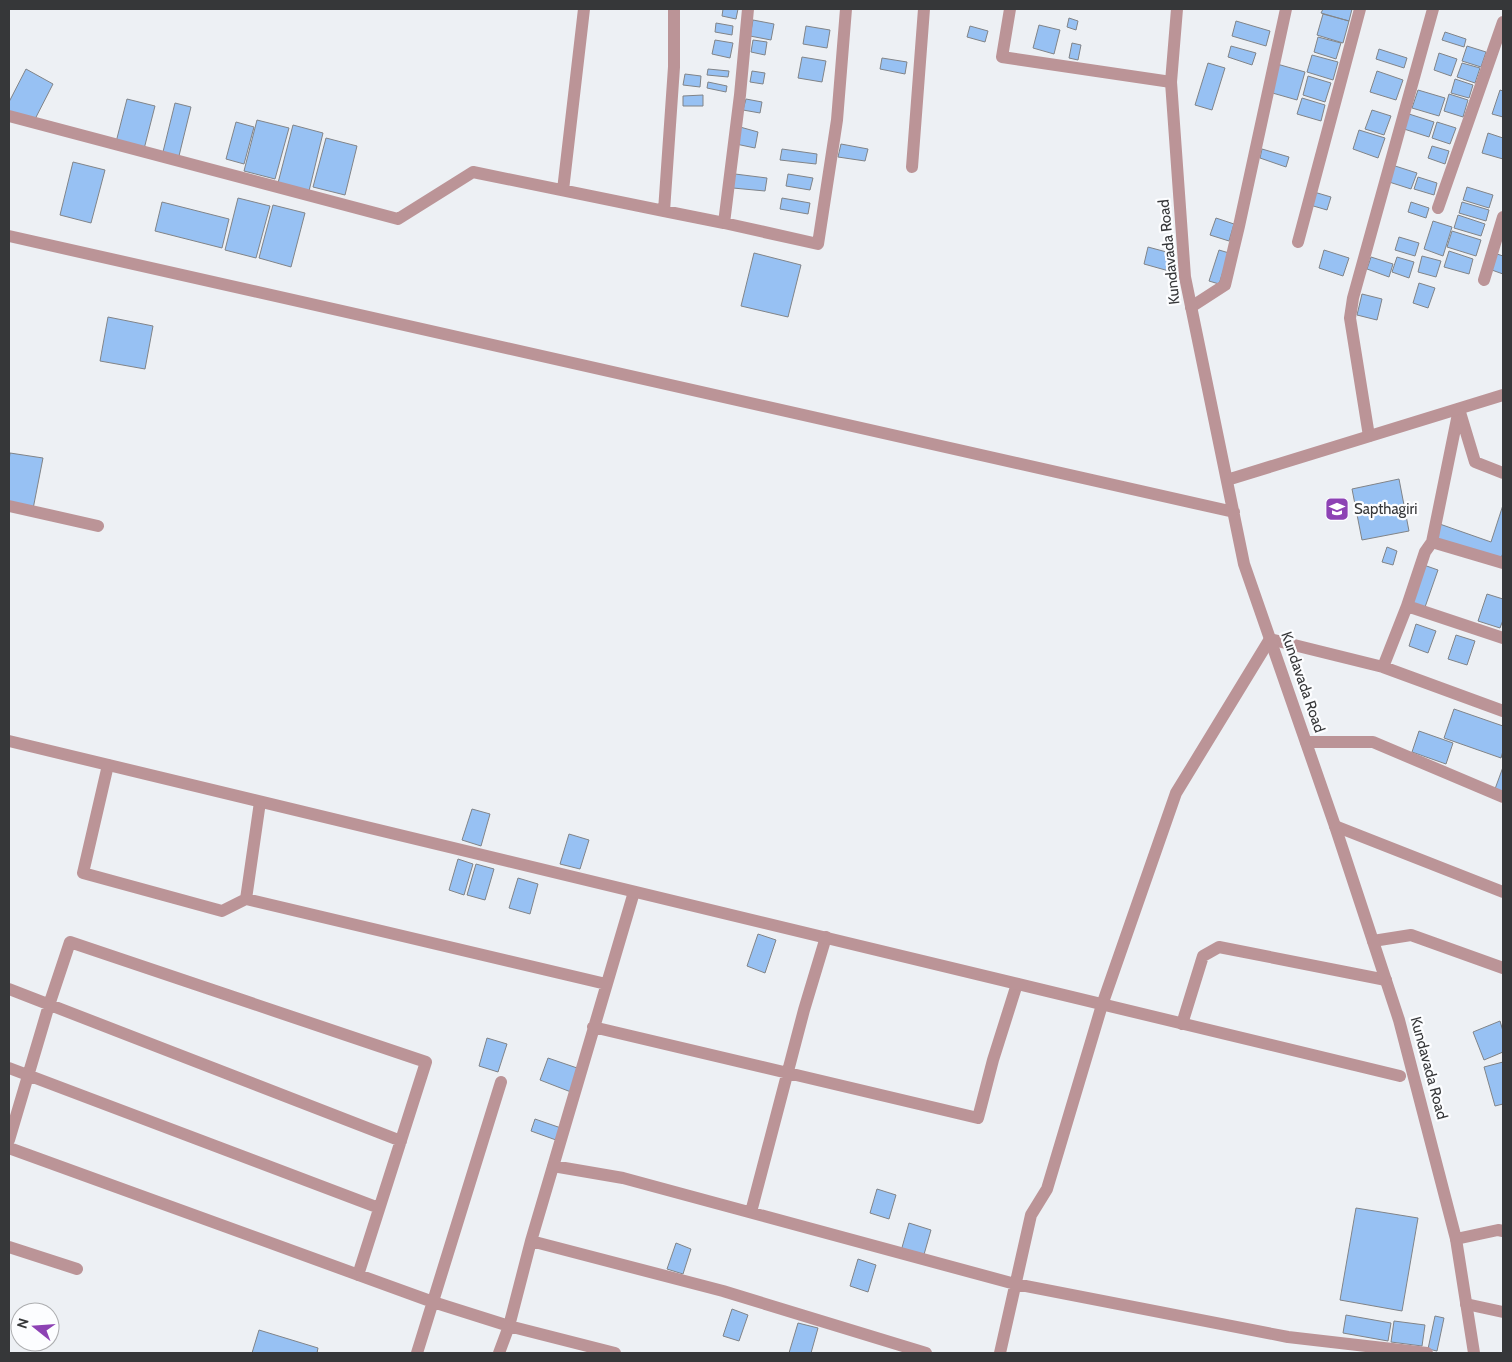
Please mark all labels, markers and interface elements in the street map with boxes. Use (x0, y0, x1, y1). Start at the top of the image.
street label: Kundavada Road (1155, 199, 1183, 305)
school or university icon: Sapthagiri (1324, 496, 1350, 522)
place label: Sapthagiri (1354, 500, 1417, 518)
street label: Kundavada Road (1277, 629, 1329, 735)
street label: Kundavada Road (1407, 1015, 1451, 1121)
north arrow (10, 1302, 60, 1352)
text: N (13, 1316, 33, 1331)

